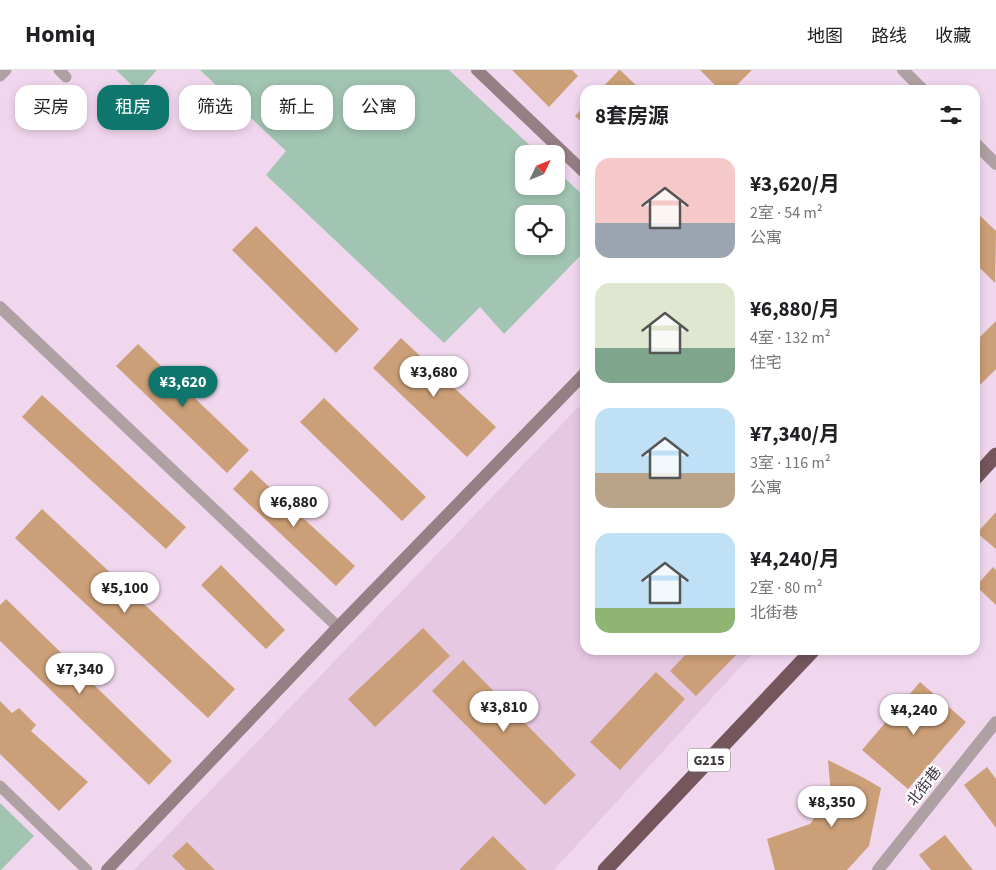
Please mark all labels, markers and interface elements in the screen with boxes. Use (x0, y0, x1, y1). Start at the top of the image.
text: Homiq (25, 17, 95, 52)
text: 地图 (807, 24, 843, 49)
text: 路线 (871, 24, 907, 49)
text: 收藏 (935, 24, 971, 49)
chip: 买房 (15, 85, 87, 130)
chip: 租房 (97, 85, 169, 130)
chip: 筛选 (179, 85, 251, 130)
chip: 新上 (261, 85, 333, 130)
chip: 公寓 (343, 85, 415, 130)
text: 8套房源 (595, 101, 669, 131)
icon: filters (937, 101, 965, 129)
north arrow (515, 145, 565, 195)
map controls (515, 145, 565, 255)
text: ¥3,620/月 (750, 169, 840, 199)
icon: home (635, 178, 695, 238)
text: 2室 · 54 m² (750, 202, 823, 224)
button: locate (515, 205, 565, 255)
text: 公寓 (750, 227, 782, 249)
text: ¥6,880/月 (750, 294, 840, 324)
icon: home (635, 303, 695, 363)
text: 4室 · 132 m² (750, 327, 831, 349)
text: 住宅 (750, 352, 782, 374)
pin: ¥3,680 (393, 356, 475, 398)
text: ¥3,680 (410, 361, 458, 383)
pin: ¥3,620 (142, 366, 224, 408)
text: ¥3,620 (159, 371, 207, 393)
text: ¥7,340/月 (750, 419, 840, 449)
icon: home (635, 428, 695, 488)
text: 3室 · 116 m² (750, 452, 831, 474)
text: 公寓 (750, 477, 782, 499)
pin: ¥6,880 (253, 486, 335, 528)
text: ¥6,880 (270, 491, 318, 513)
text: ¥4,240/月 (750, 544, 840, 574)
icon: home (635, 553, 695, 613)
pin: ¥5,100 (84, 572, 166, 614)
text: ¥5,100 (101, 577, 149, 599)
text: 2室 · 80 m² (750, 577, 823, 599)
text: 北街巷 (750, 602, 798, 624)
pin: ¥7,340 (39, 652, 121, 695)
text: ¥7,340 (56, 658, 104, 680)
pin: ¥3,810 (463, 690, 545, 733)
pin: ¥4,240 (873, 694, 955, 736)
text: ¥3,810 (480, 696, 528, 718)
text: ¥4,240 (890, 699, 938, 721)
road number: G215 (688, 748, 730, 772)
street label: 北街巷 (902, 762, 947, 811)
pin: ¥8,350 (791, 786, 873, 828)
text: ¥8,350 (808, 791, 856, 813)

